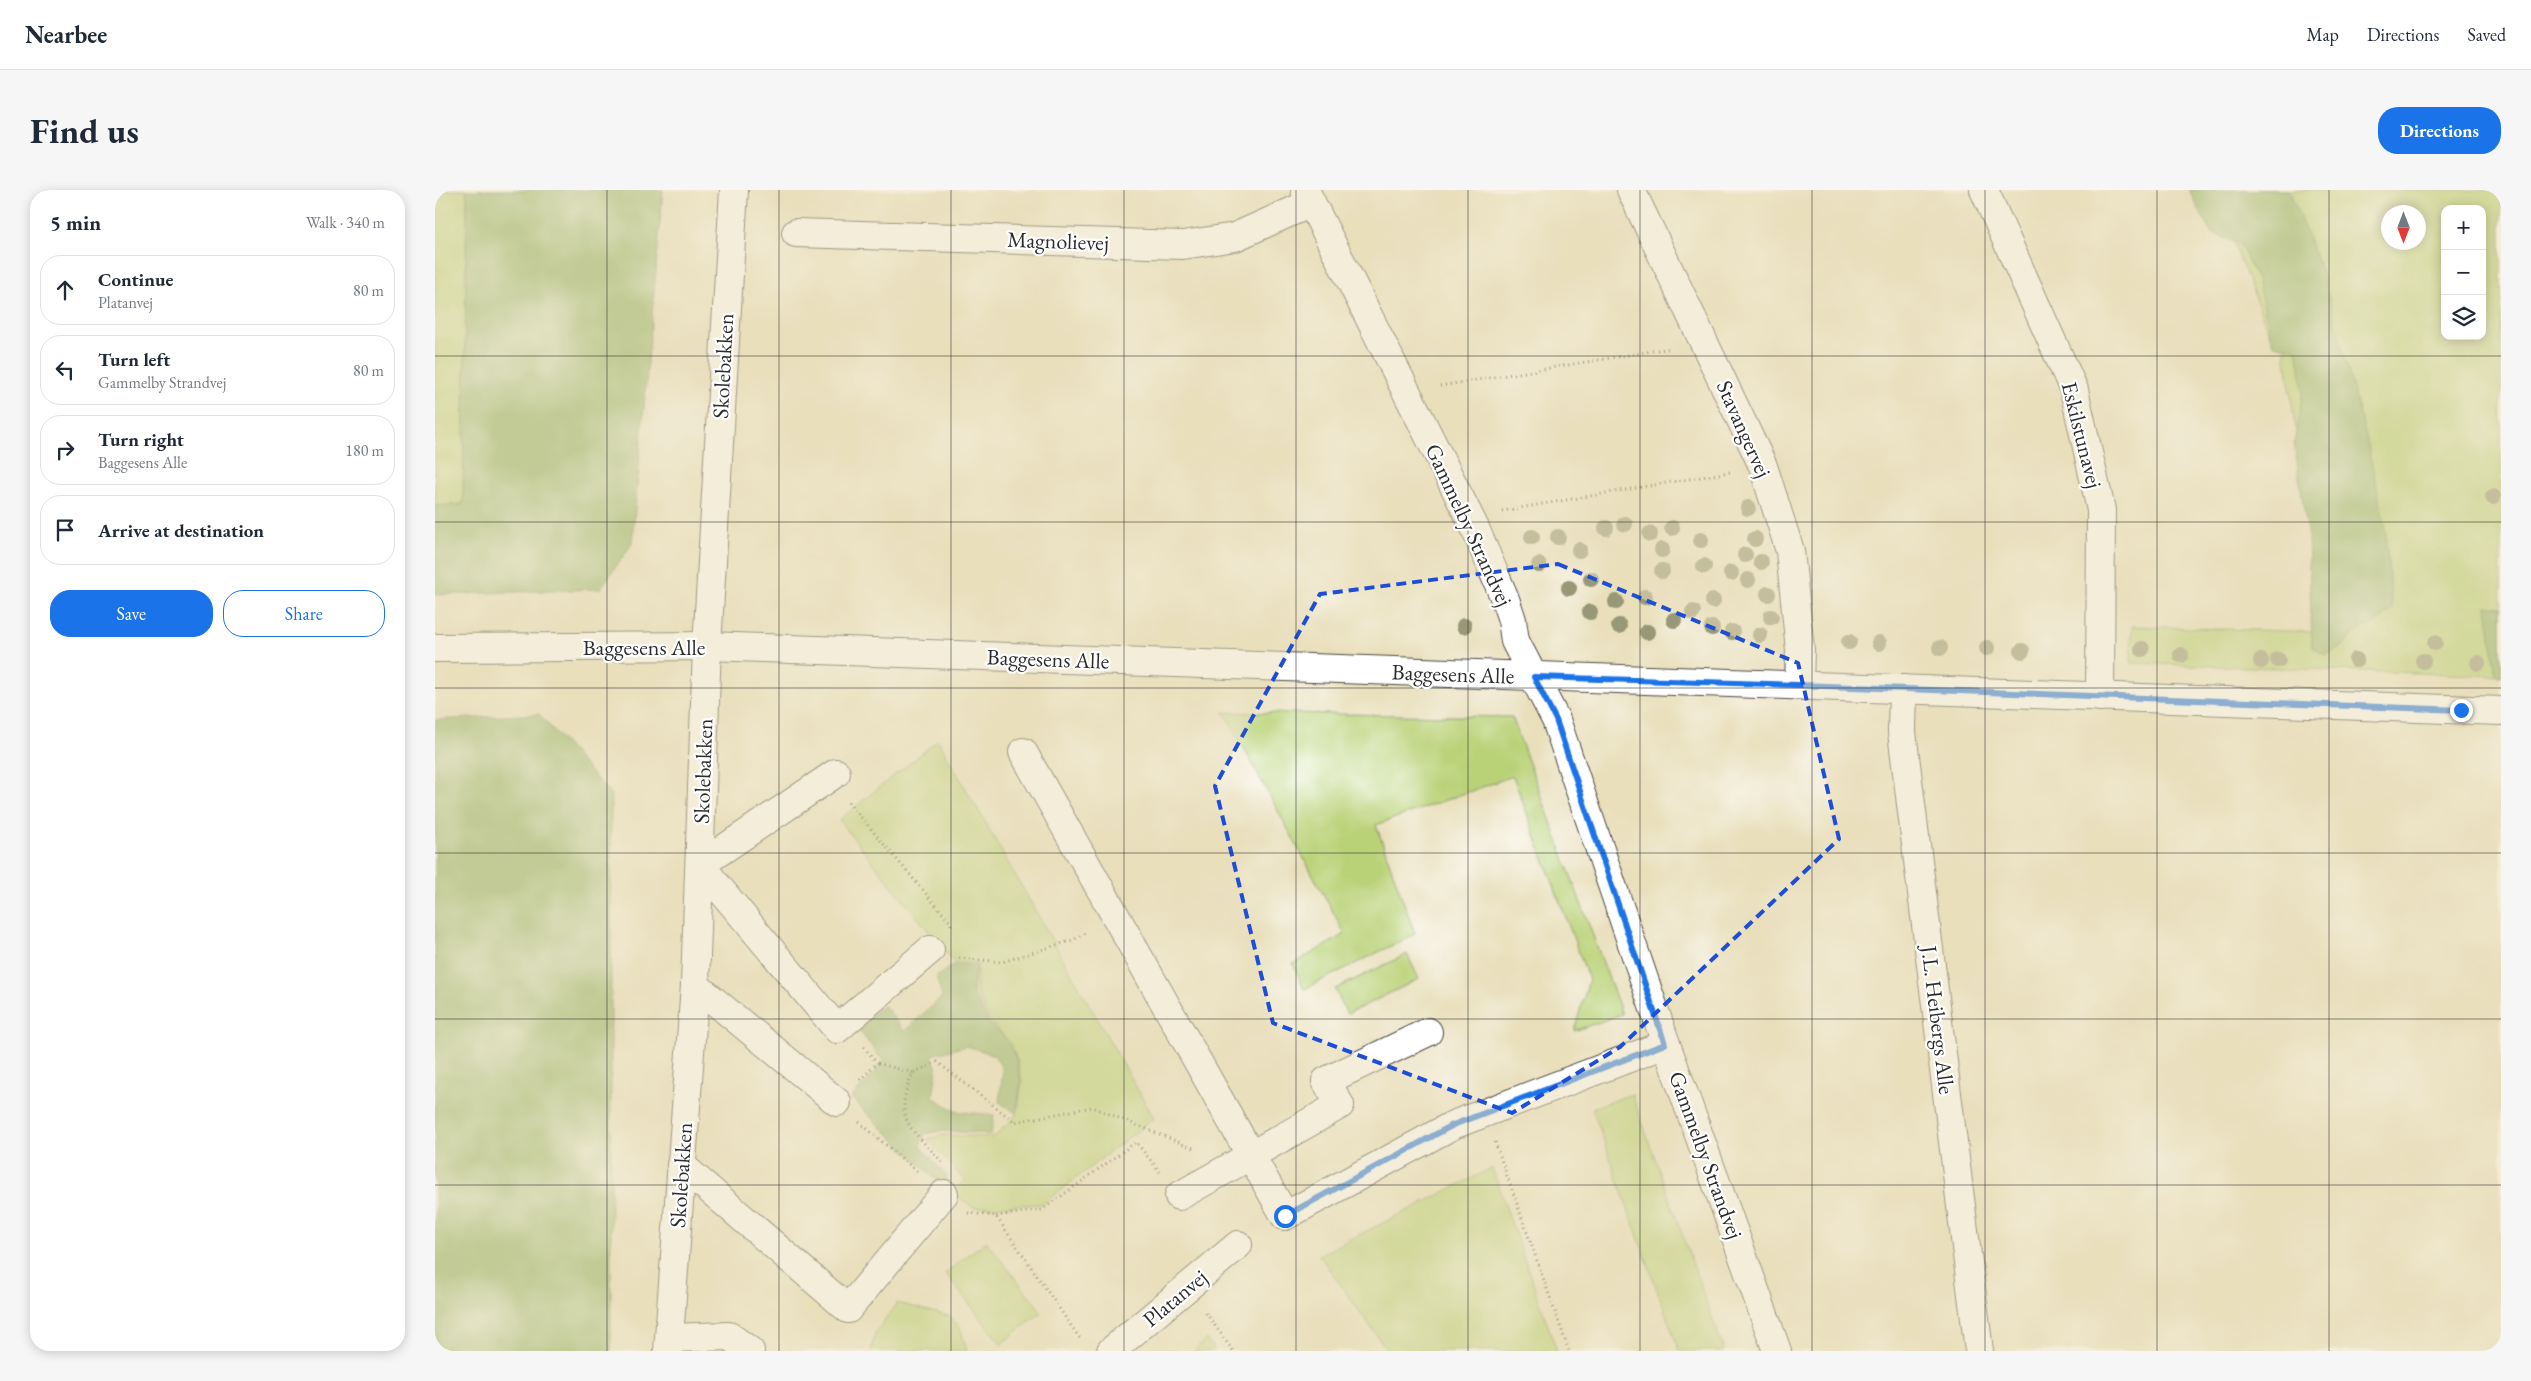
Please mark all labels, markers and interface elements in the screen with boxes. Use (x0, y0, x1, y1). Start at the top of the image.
text: Nearbee (25, 19, 107, 50)
text: Map (2307, 23, 2339, 46)
text: Directions (2367, 23, 2439, 46)
text: Saved (2467, 23, 2506, 46)
button: Directions (2378, 107, 2501, 154)
text: Find us (30, 108, 139, 153)
north arrow (2381, 205, 2426, 250)
map controls (2441, 205, 2486, 340)
button: + (2441, 205, 2486, 250)
text: 5 min (50, 209, 101, 236)
text: Walk · 340 m (306, 212, 385, 233)
street label: Magnolievej (1007, 225, 1109, 257)
button: − (2441, 250, 2486, 295)
text: Continue (98, 267, 173, 292)
icon: ahead (51, 276, 79, 304)
text: 80 m (353, 280, 384, 301)
text: Platanvej (98, 292, 153, 313)
button: layers (2441, 295, 2486, 340)
street label: Skolebakken (706, 312, 740, 419)
text: Turn left (98, 347, 170, 372)
icon: left (51, 356, 79, 384)
text: 80 m (353, 360, 384, 381)
text: Gammelby Strandvej (98, 372, 226, 393)
street label: Stavangervej (1710, 376, 1778, 482)
street label: Eskilstunavej (2055, 379, 2109, 491)
text: Turn right (98, 427, 184, 452)
icon: right (51, 436, 79, 464)
street label: Gammelby Strandvej (1419, 439, 1519, 611)
text: 180 m (345, 440, 384, 461)
text: Baggesens Alle (98, 452, 187, 473)
icon: arrive (51, 516, 79, 544)
text: Arrive at destination (98, 518, 264, 543)
button: Save (50, 590, 213, 637)
button: Share (223, 590, 385, 637)
street label: Baggesens Alle (583, 633, 706, 662)
street label: Baggesens Alle (986, 642, 1110, 676)
street label: Baggesens Alle (1391, 657, 1515, 691)
route end (2450, 699, 2473, 722)
street label: Skolebakken (687, 717, 719, 824)
street label: J.L. Heibergs Alle (1914, 942, 1962, 1096)
street label: Gammelby Strandvej (1662, 1067, 1750, 1243)
street label: Skolebakken (663, 1121, 699, 1229)
route start (1274, 1205, 1297, 1228)
street label: Platanvej (1137, 1263, 1213, 1333)

